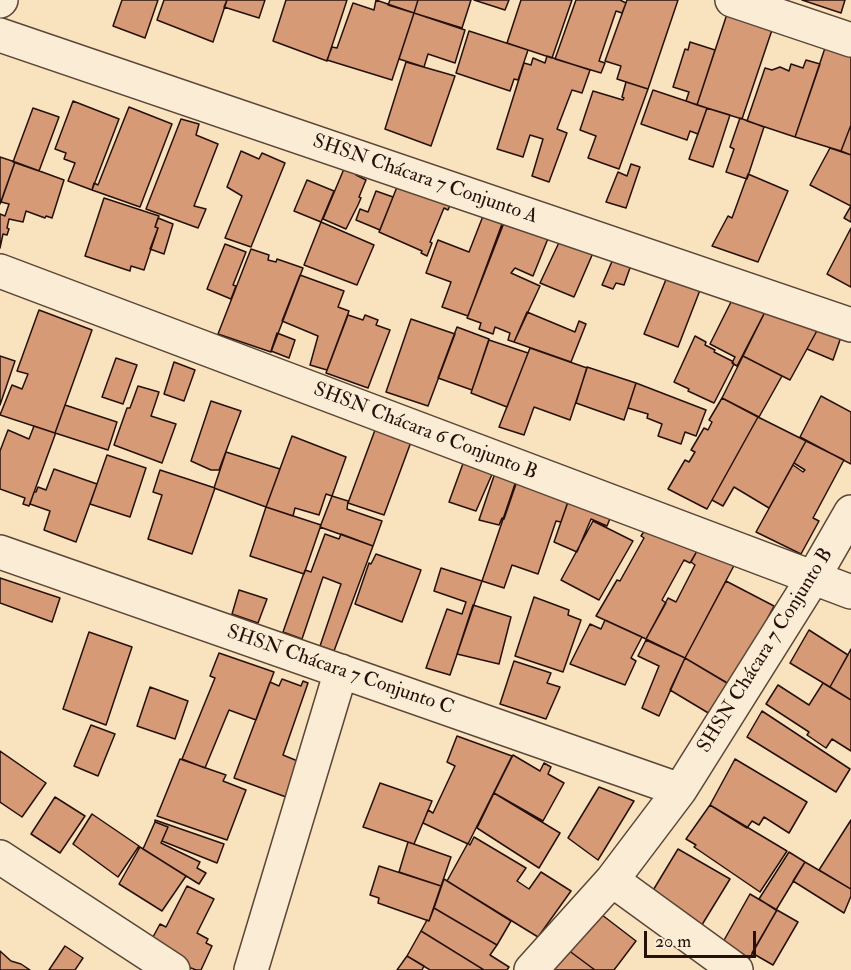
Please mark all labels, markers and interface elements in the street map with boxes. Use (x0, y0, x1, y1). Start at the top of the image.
street label: SHSN Chácara 7 Conjunto A (309, 130, 541, 230)
street label: SHSN Chácara 6 Conjunto B (310, 378, 540, 486)
street label: SHSN Chácara 7 Conjunto B (693, 544, 839, 758)
street label: SHSN Chácara 7 Conjunto C (223, 621, 457, 721)
scale bar (647, 919, 760, 957)
text: 20 m (655, 930, 691, 953)

